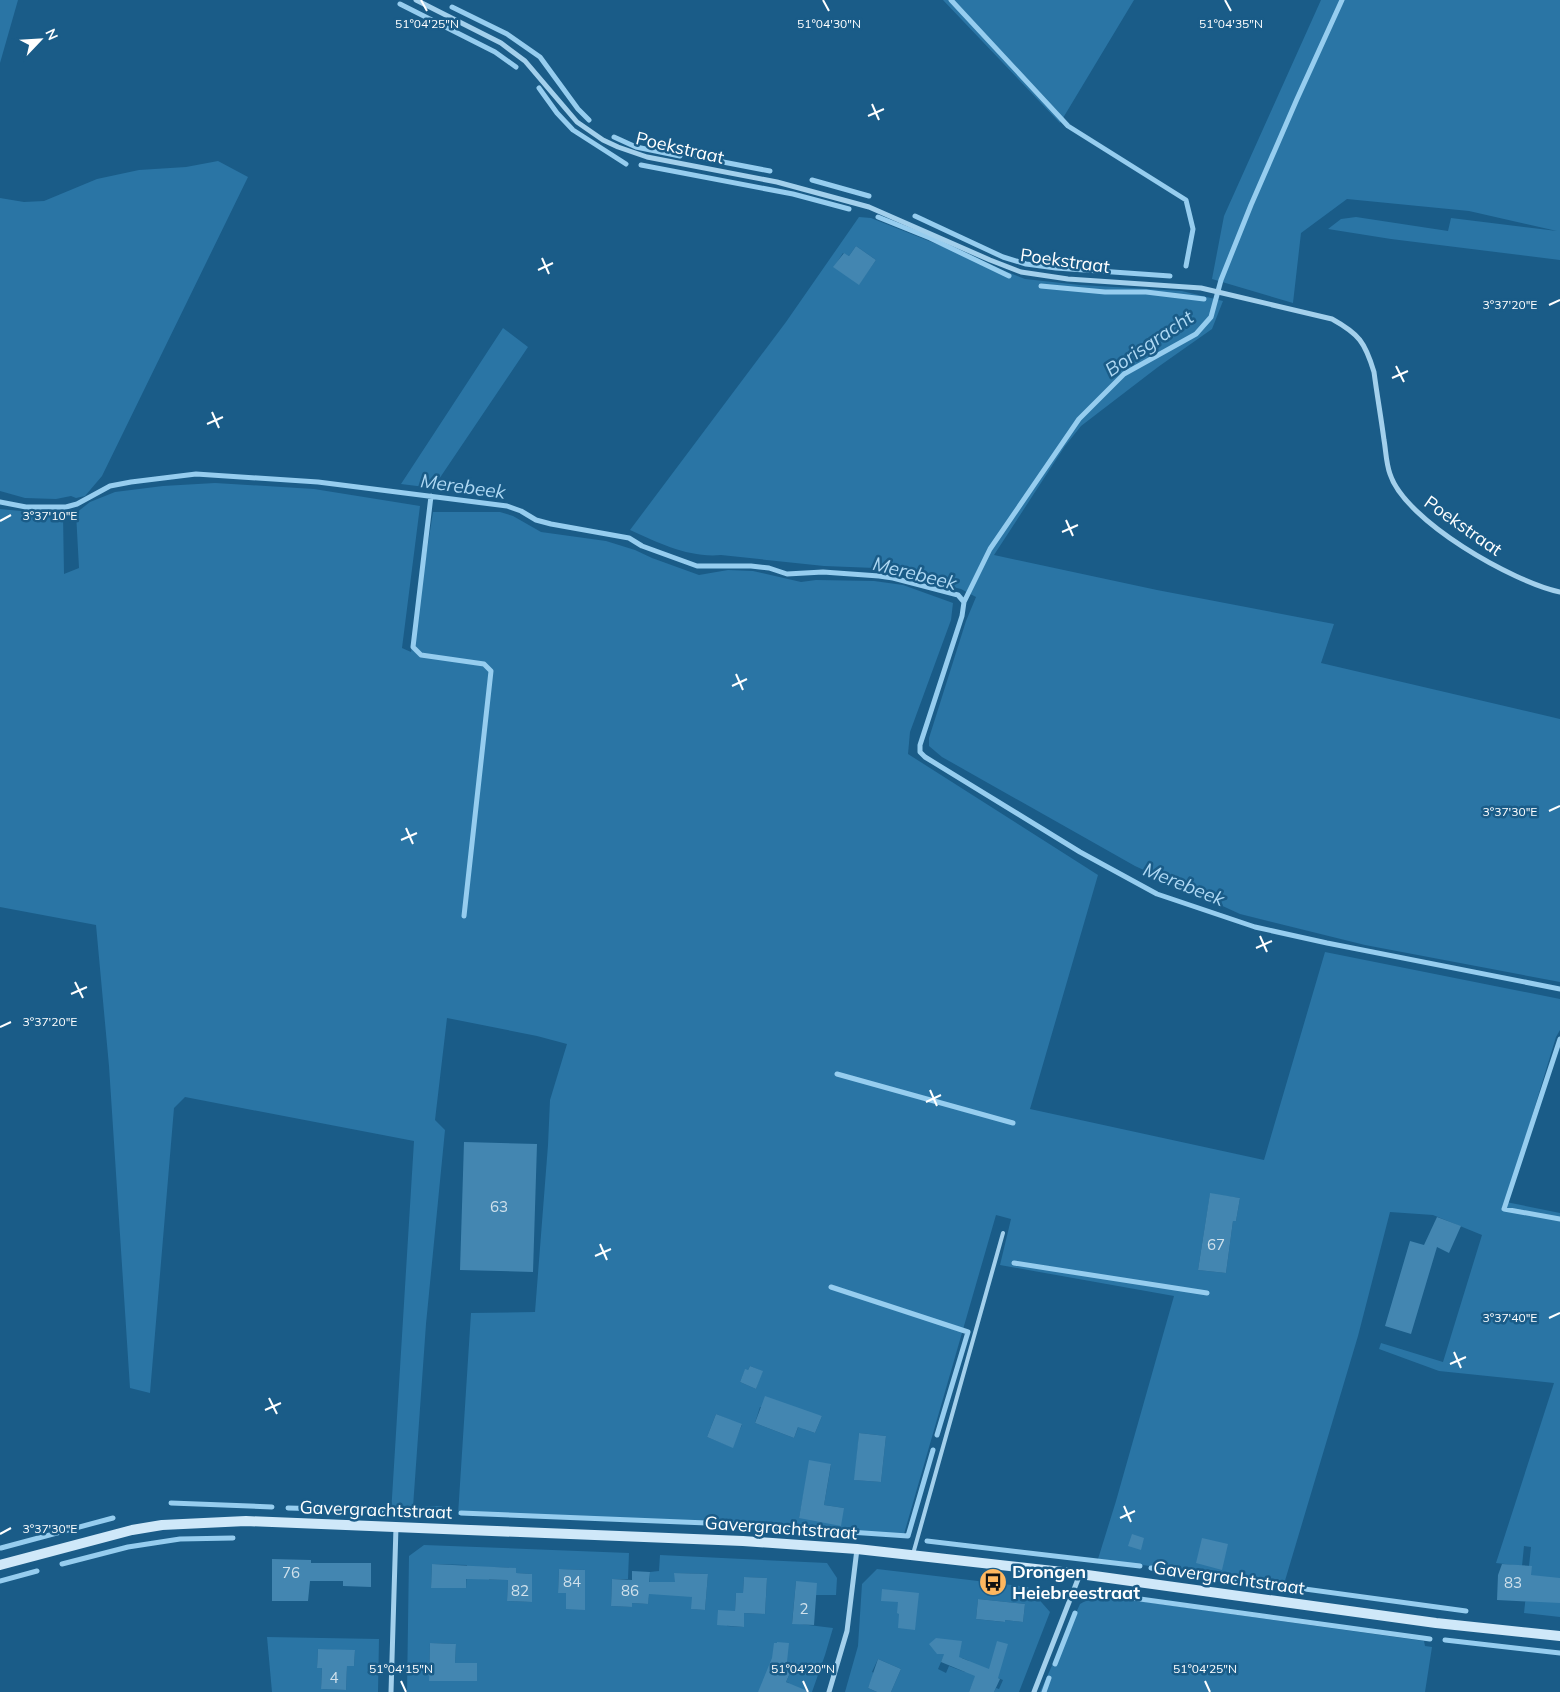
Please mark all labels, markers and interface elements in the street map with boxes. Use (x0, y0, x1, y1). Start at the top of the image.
north arrow (15, 15, 65, 65)
text: 51°04'25"N (395, 16, 459, 31)
text: 51°04'30"N (797, 16, 861, 31)
text: 51°04'35"N (1199, 16, 1263, 31)
text: N (41, 26, 62, 43)
street label: Poekstraat (634, 126, 727, 169)
street label: Poekstraat (1019, 243, 1111, 278)
text: 3°37'20"E (1483, 297, 1537, 312)
water label: Borisgracht (1100, 304, 1199, 381)
water label: Merebeek (419, 468, 508, 504)
street label: Poekstraat (1420, 490, 1507, 561)
text: 3°37'10"E (23, 508, 77, 523)
water label: Merebeek (871, 551, 961, 595)
text: 3°37'30"E (1483, 804, 1537, 819)
water label: Merebeek (1140, 857, 1229, 912)
text: 3°37'20"E (23, 1014, 77, 1029)
house number: 63 (490, 1197, 508, 1216)
house number: 67 (1207, 1235, 1225, 1254)
text: 3°37'40"E (1483, 1310, 1537, 1325)
street label: Gavergrachtstraat (299, 1495, 453, 1524)
street label: Gavergrachtstraat (704, 1511, 858, 1544)
text: 3°37'30"E (23, 1521, 77, 1536)
street label: Gavergrachtstraat (1152, 1555, 1306, 1600)
place label: Drongen Heiebreestraat (1012, 1560, 1140, 1604)
house number: 76 (282, 1563, 300, 1582)
bus stop icon: Drongen Heiebreestraat (978, 1567, 1008, 1597)
house number: 84 (563, 1572, 581, 1591)
house number: 83 (1504, 1573, 1522, 1592)
house number: 82 (511, 1581, 529, 1600)
house number: 86 (621, 1581, 639, 1600)
house number: 2 (799, 1599, 809, 1618)
text: 51°04'15"N (369, 1661, 433, 1676)
text: 51°04'20"N (771, 1661, 835, 1676)
text: 51°04'25"N (1173, 1661, 1237, 1676)
house number: 4 (329, 1668, 339, 1687)

